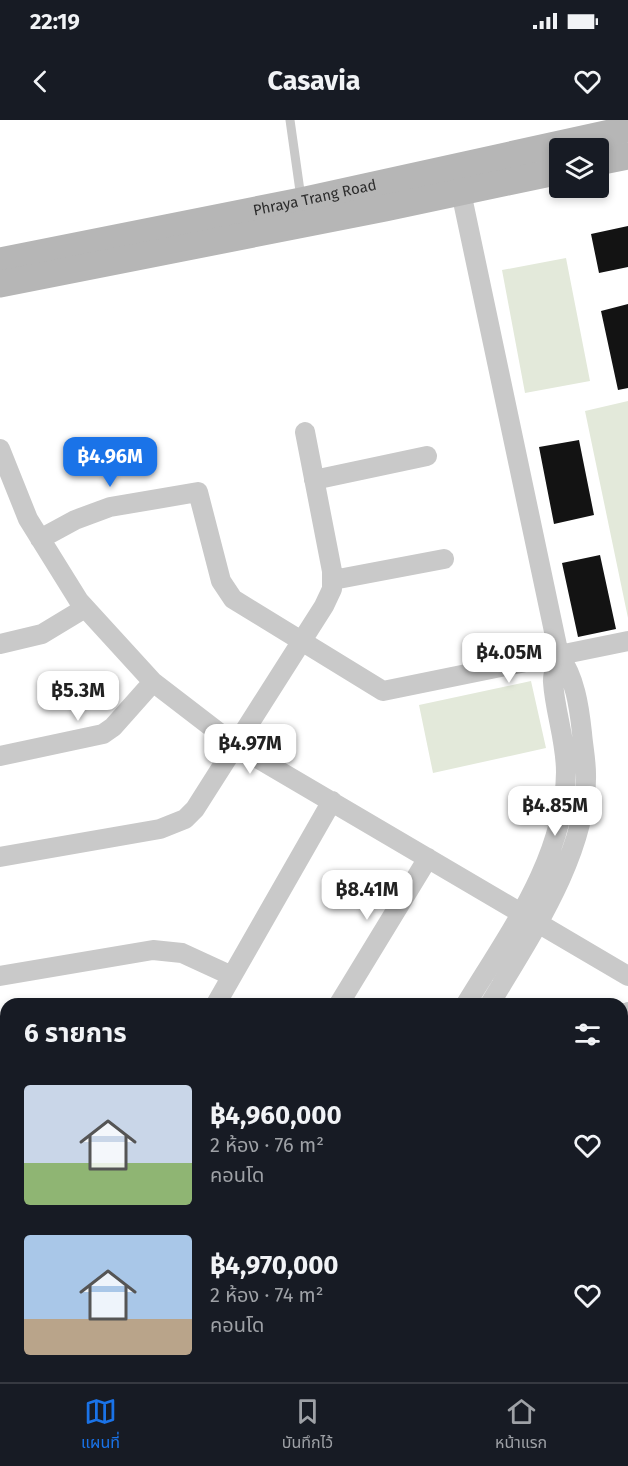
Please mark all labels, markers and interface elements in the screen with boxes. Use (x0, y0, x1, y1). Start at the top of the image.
text: 22:19 (30, 8, 80, 35)
icon: back (24, 65, 57, 98)
text: Casavia (267, 65, 361, 97)
icon: heart (571, 65, 604, 98)
map controls (549, 138, 609, 198)
button: layers (549, 138, 609, 198)
street label: Phraya Trang Road (251, 176, 378, 219)
pin: ฿4.96M (61, 437, 159, 488)
text: ฿4.96M (77, 444, 143, 468)
pin: ฿4.05M (460, 633, 558, 684)
text: ฿4.05M (476, 640, 542, 664)
pin: ฿5.3M (36, 671, 120, 722)
text: ฿5.3M (51, 678, 105, 702)
pin: ฿4.97M (201, 724, 299, 775)
text: ฿4.97M (218, 731, 282, 755)
pin: ฿4.85M (506, 786, 604, 837)
text: ฿4.85M (522, 793, 588, 817)
pin: ฿8.41M (318, 870, 416, 921)
text: ฿8.41M (336, 877, 398, 901)
text: 6 รายการ (24, 1018, 127, 1049)
icon: filters (571, 1018, 604, 1051)
text: ฿4,960,000 (210, 1100, 342, 1131)
icon: home (72, 1109, 144, 1181)
icon: heart (571, 1129, 604, 1162)
text: 2 ห้อง · 76 m² (210, 1133, 324, 1157)
text: คอนโด (210, 1163, 264, 1187)
text: ฿4,970,000 (210, 1250, 339, 1281)
icon: home (72, 1259, 144, 1331)
icon: heart (571, 1279, 604, 1312)
text: 2 ห้อง · 74 m² (210, 1283, 324, 1307)
text: คอนโด (210, 1313, 264, 1337)
tab: แผนที่ (81, 1395, 120, 1455)
tab: บันทึกไว้ (282, 1395, 333, 1455)
tab: หน้าแรก (495, 1395, 547, 1455)

